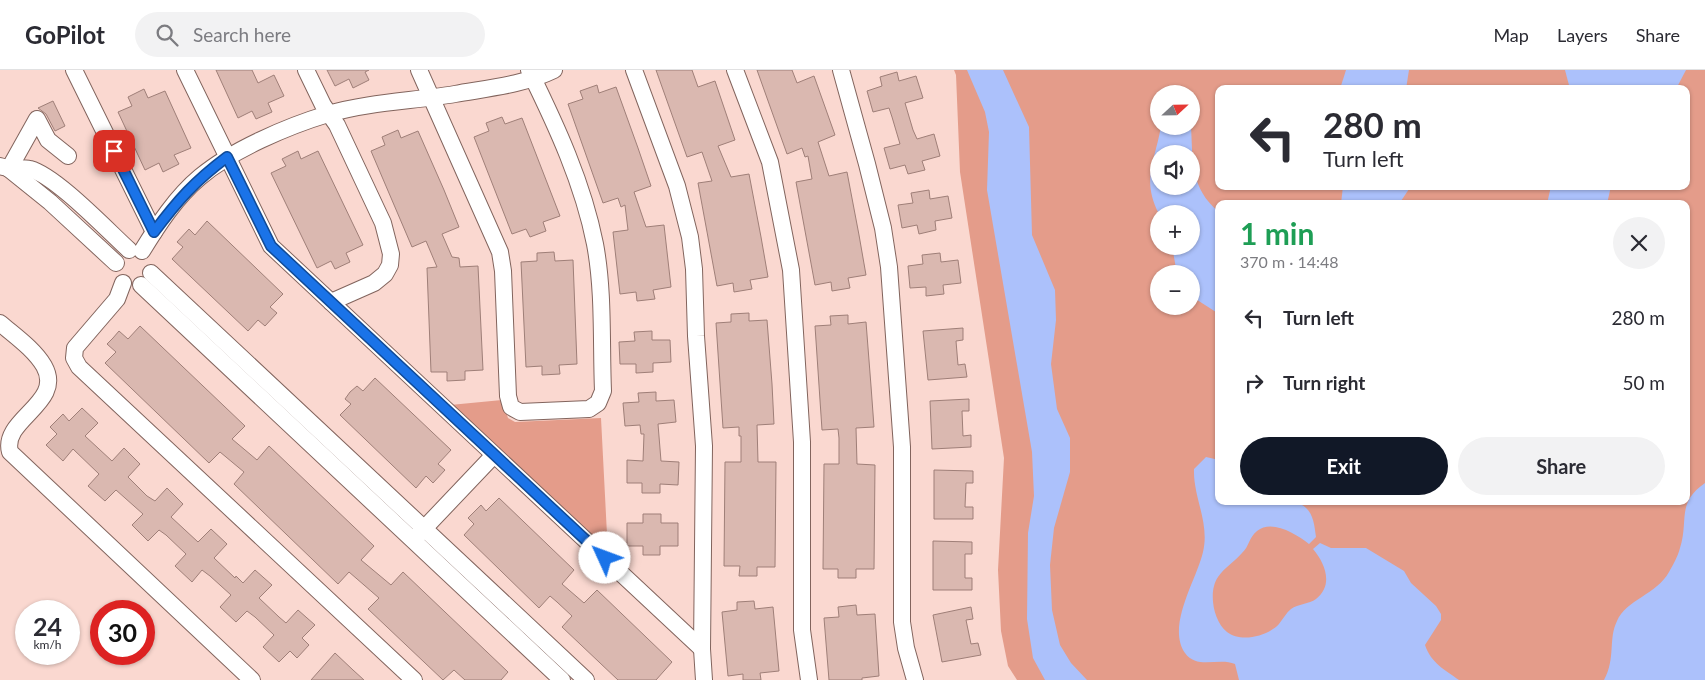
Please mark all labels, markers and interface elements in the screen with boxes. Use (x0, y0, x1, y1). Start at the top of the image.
search box (135, 12, 485, 57)
text: GoPilot (25, 20, 105, 49)
icon: search (153, 21, 181, 49)
text: Search here (193, 23, 291, 46)
text: Map (1493, 24, 1529, 46)
text: Layers (1557, 24, 1608, 46)
text: Share (1636, 24, 1680, 46)
north arrow (1150, 85, 1200, 135)
map controls (1150, 85, 1200, 315)
text: 280 m (1323, 103, 1422, 145)
icon: left (1240, 105, 1305, 170)
pin (93, 130, 135, 172)
icon: arrive (100, 137, 128, 165)
button: sound (1150, 145, 1200, 195)
text: Turn left (1323, 145, 1404, 172)
button: + (1150, 205, 1200, 255)
text: 1 min (1240, 215, 1314, 251)
button: close (1613, 217, 1665, 269)
text: 370 m · 14:48 (1240, 252, 1339, 271)
button: − (1150, 265, 1200, 315)
icon: left (1240, 304, 1268, 332)
text: Turn left (1283, 306, 1354, 329)
text: 280 m (1611, 306, 1665, 329)
icon: right (1240, 369, 1268, 397)
text: Turn right (1283, 371, 1365, 394)
text: 50 m (1622, 371, 1665, 394)
button: Exit (1240, 437, 1448, 495)
button: Share (1458, 437, 1665, 495)
position arrow (578, 531, 630, 583)
speed limit sign: 30 (90, 600, 155, 665)
text: 24 (33, 611, 62, 641)
text: km/h (33, 637, 62, 652)

